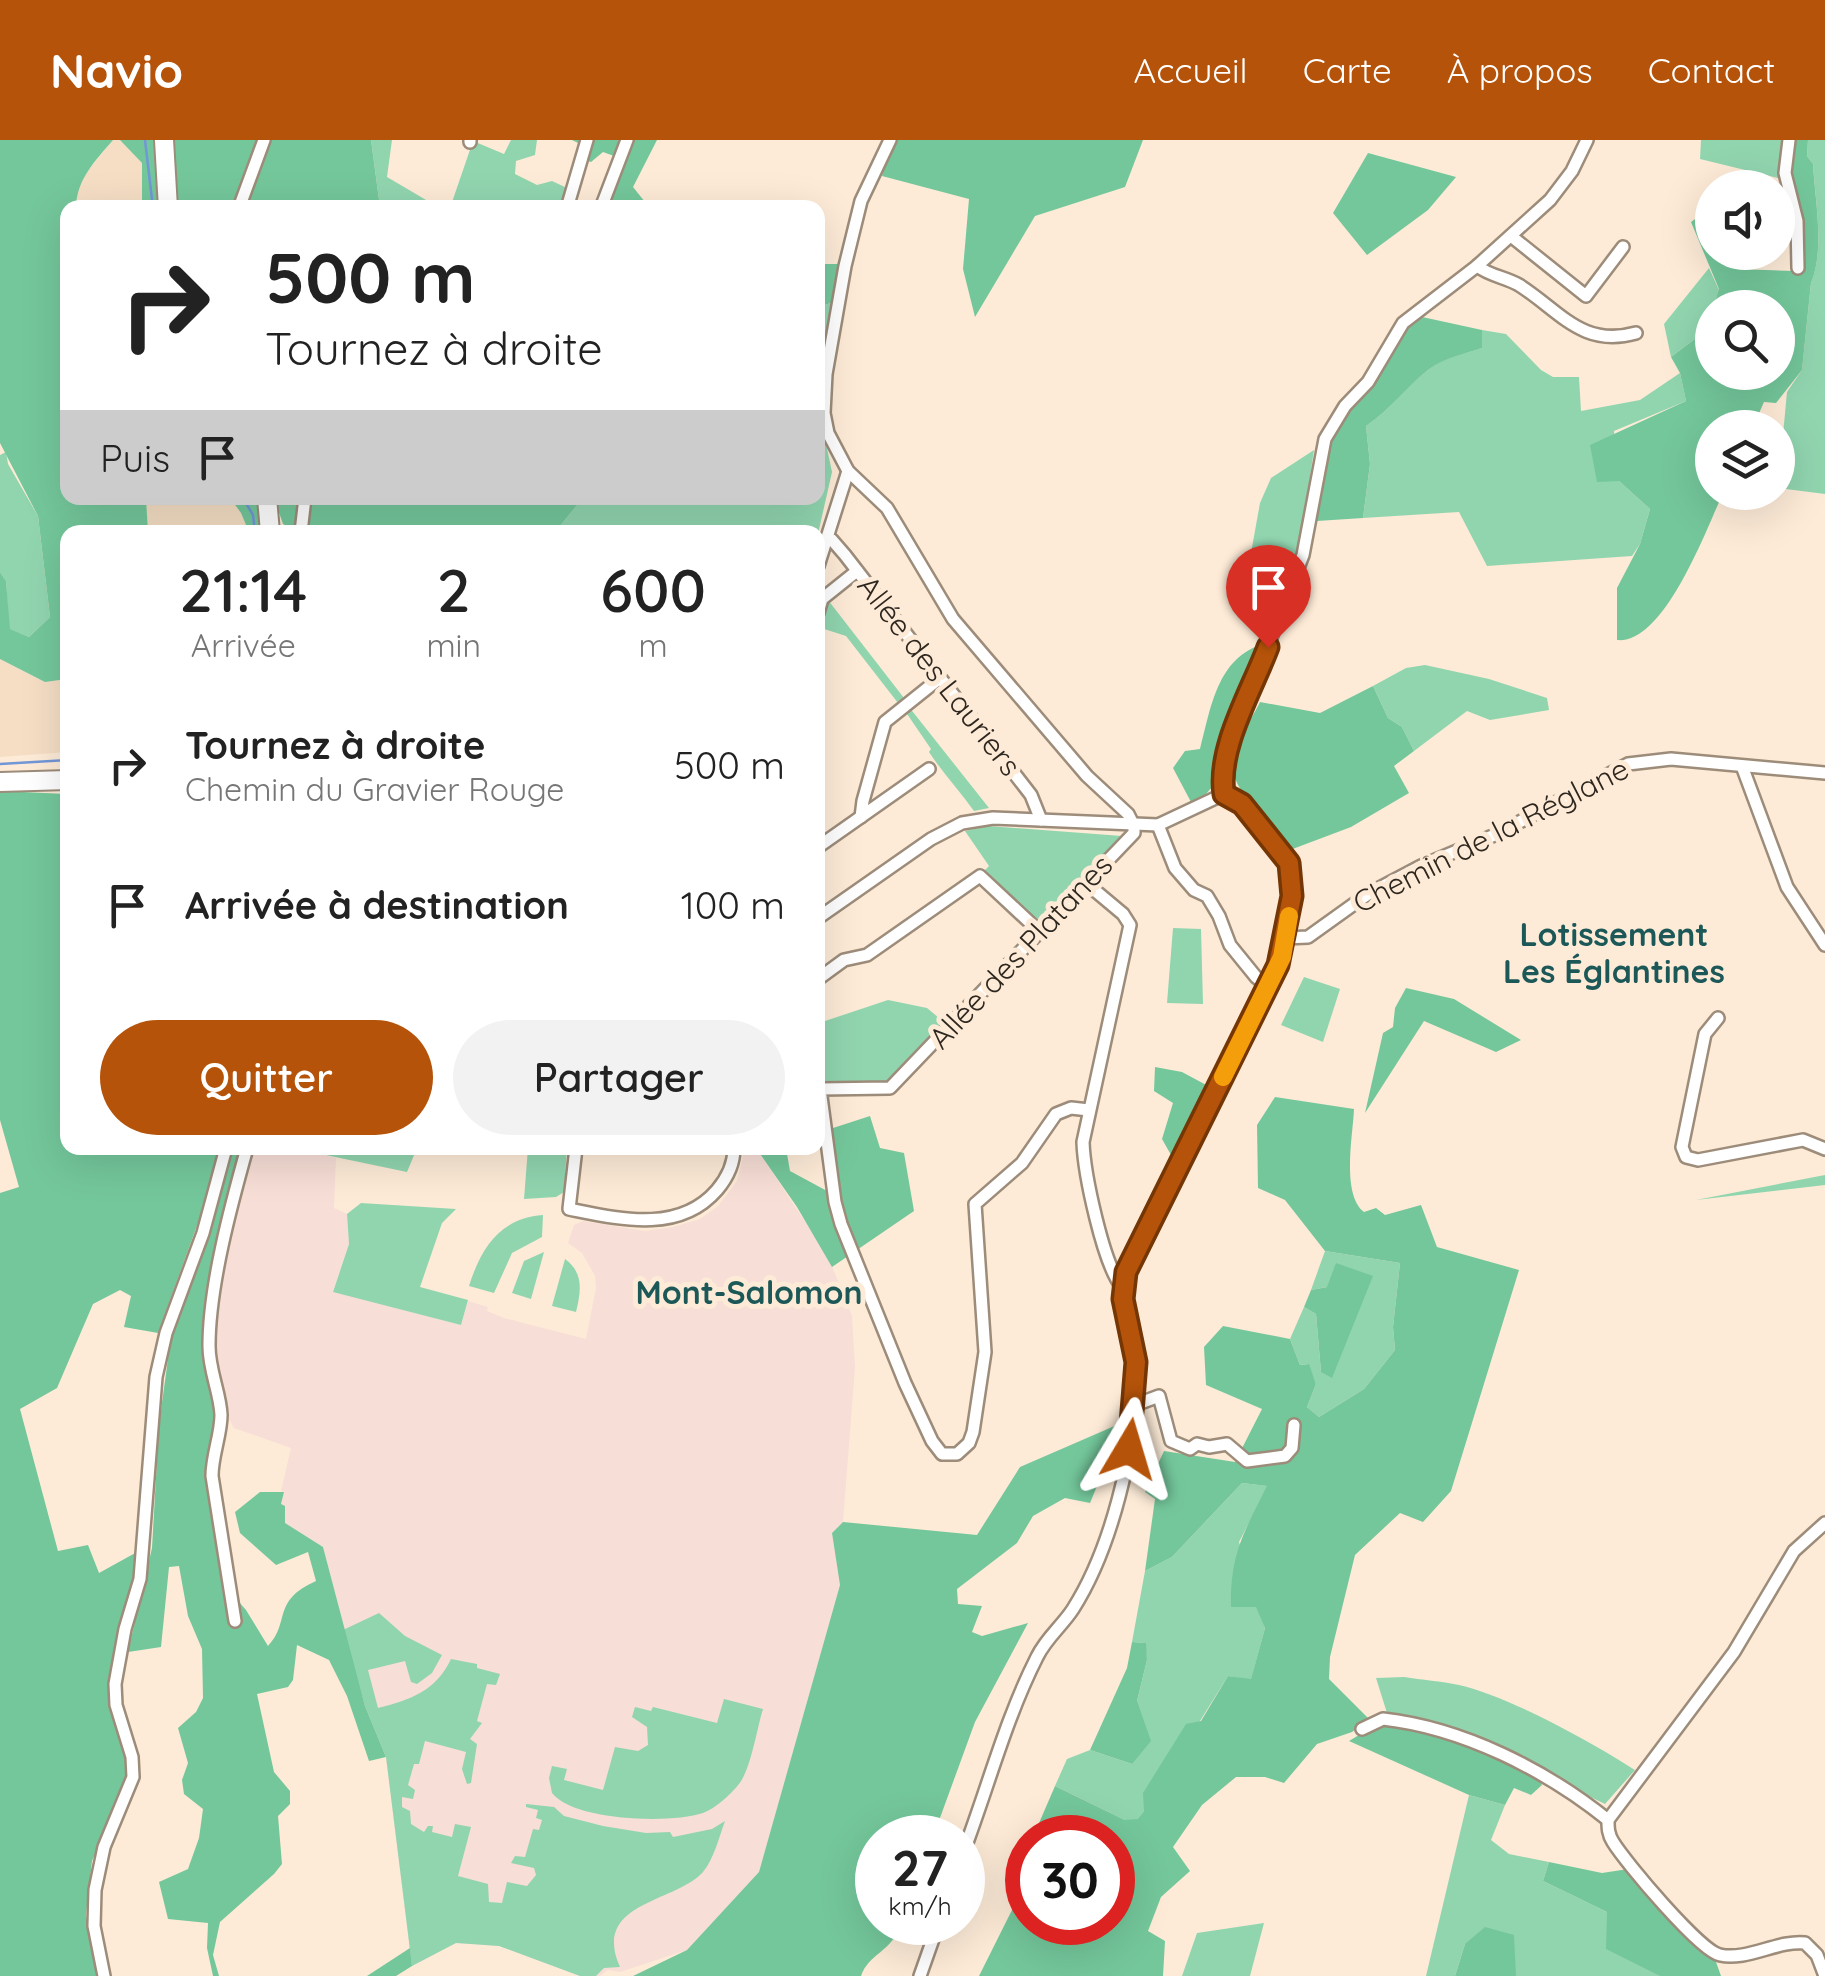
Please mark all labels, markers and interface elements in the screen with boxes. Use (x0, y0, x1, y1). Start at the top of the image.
text: Navio (50, 40, 183, 100)
text: Accueil (1134, 48, 1248, 92)
text: Carte (1303, 48, 1392, 92)
text: À propos (1447, 48, 1593, 92)
text: Contact (1648, 48, 1775, 92)
map controls (1695, 170, 1795, 510)
button: sound (1695, 170, 1795, 270)
text: 500 m (265, 233, 475, 321)
icon: right (100, 240, 230, 370)
button: search (1695, 290, 1795, 390)
text: Tournez à droite (265, 320, 603, 376)
button: layers (1695, 410, 1795, 510)
icon: arrive (190, 430, 245, 485)
text: Puis (100, 434, 170, 482)
pin (1226, 545, 1311, 648)
text: 21:14 (179, 552, 307, 627)
text: 2 (437, 552, 471, 627)
text: 600 (600, 552, 706, 627)
icon: arrive (1241, 560, 1296, 615)
street label: Allée des Lauriers (850, 568, 1030, 783)
text: Arrivée (191, 625, 296, 665)
text: min (426, 625, 481, 665)
text: m (638, 625, 668, 665)
text: Tournez à droite (185, 721, 485, 769)
icon: right (100, 738, 155, 793)
text: 500 m (674, 741, 785, 789)
street label: Chemin de la Réglane (1346, 749, 1635, 921)
text: Chemin du Gravier Rouge (185, 769, 564, 809)
street label: Allée des Platanes (920, 846, 1120, 1056)
icon: arrive (100, 878, 155, 933)
text: Arrivée à destination (185, 881, 569, 929)
text: 100 m (681, 881, 785, 929)
district label: Lotissement Les Églantines (1503, 914, 1725, 991)
button: Quitter (100, 1020, 433, 1135)
button: Partager (453, 1020, 785, 1135)
district label: Mont-Salomon (635, 1272, 863, 1312)
position arrow (1077, 1397, 1181, 1501)
speed limit sign: 30 (1005, 1815, 1135, 1945)
text: 27 (892, 1836, 948, 1899)
text: km/h (888, 1890, 952, 1921)

